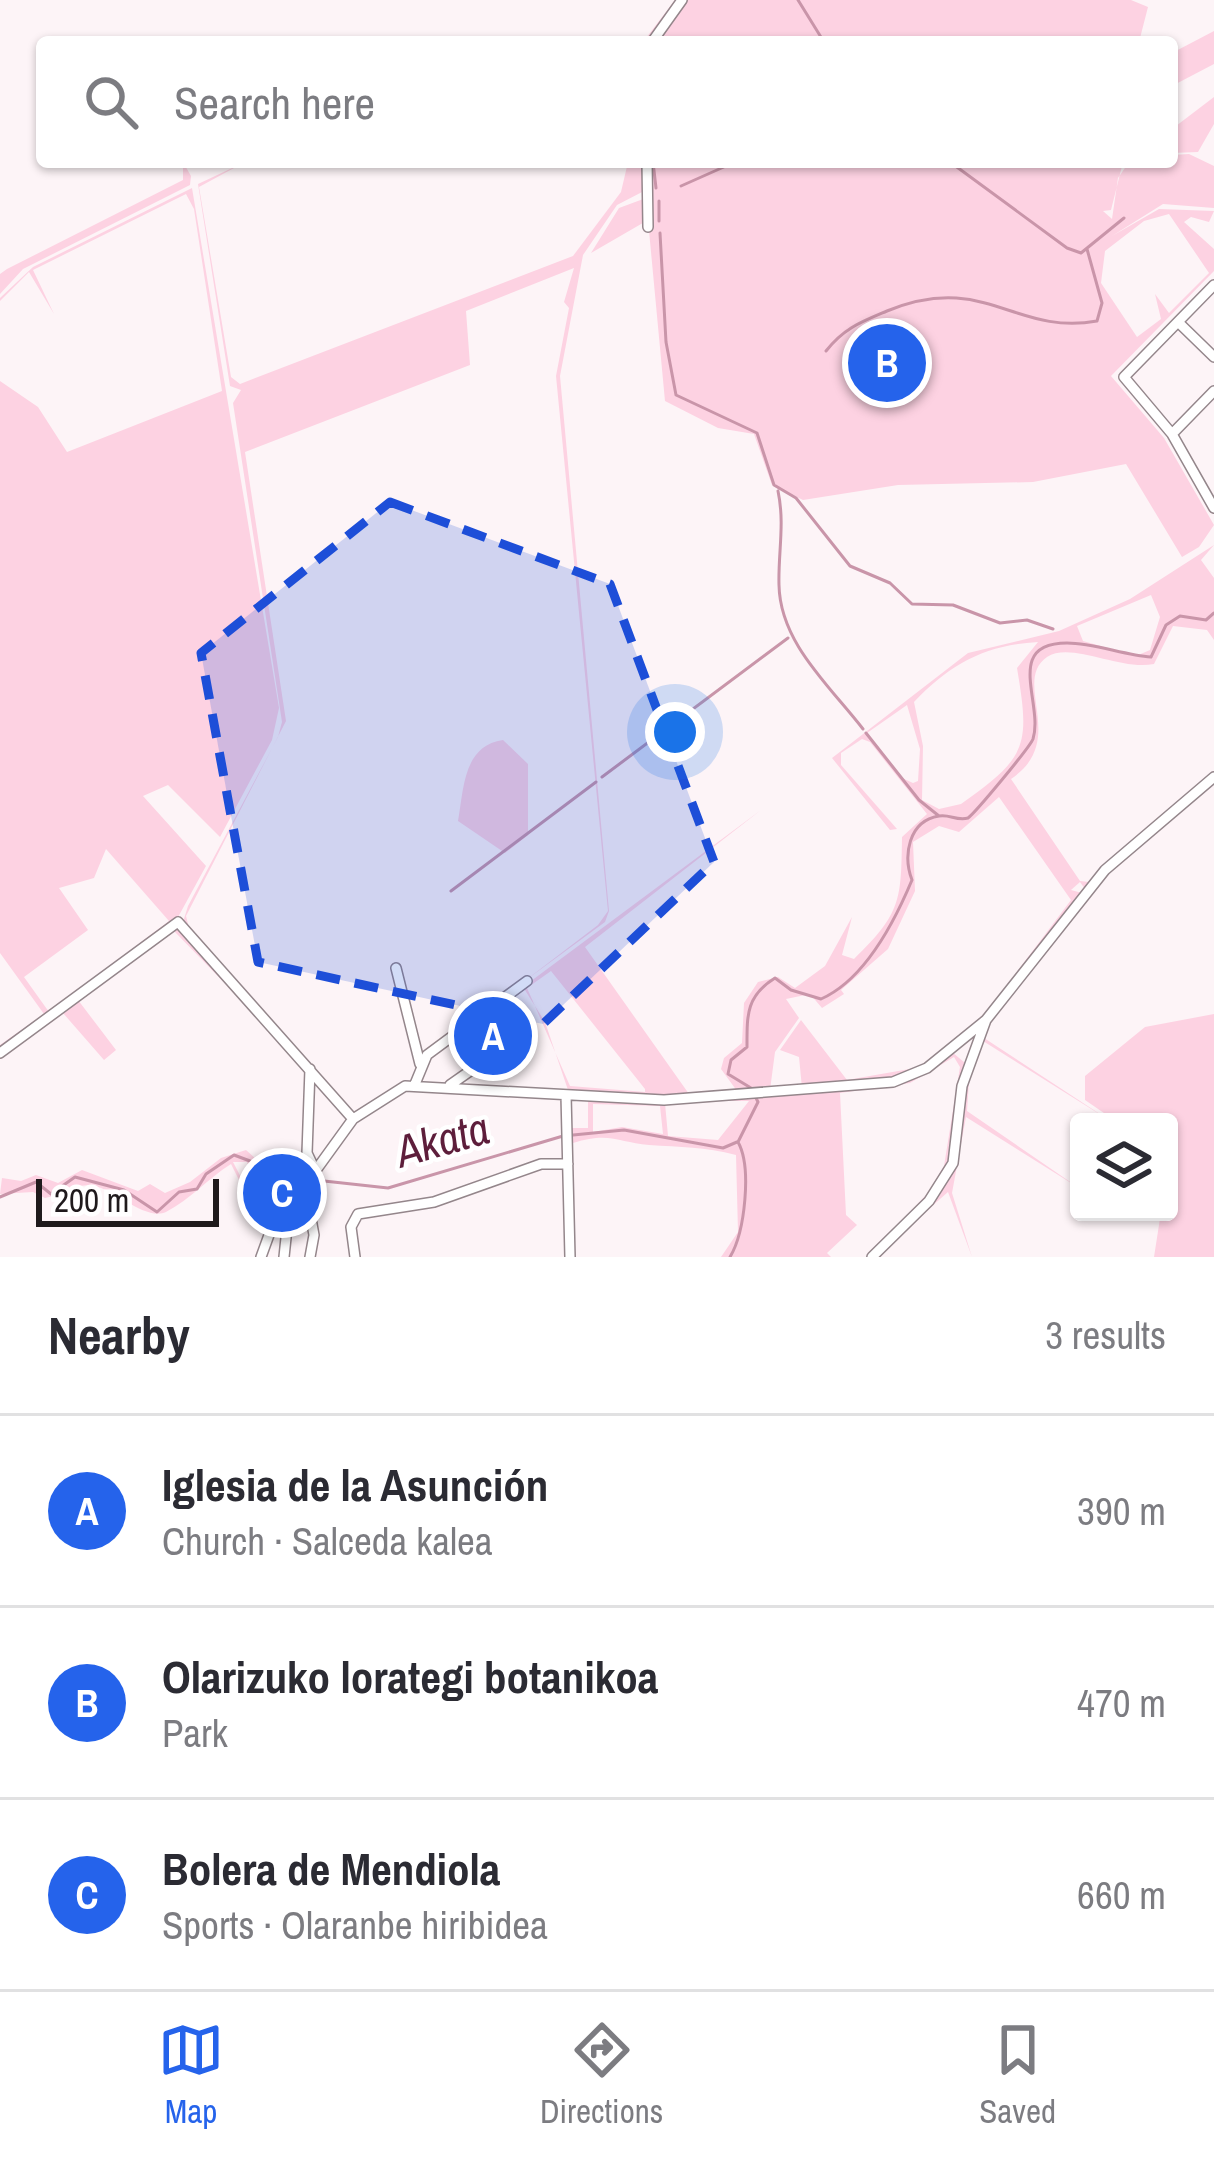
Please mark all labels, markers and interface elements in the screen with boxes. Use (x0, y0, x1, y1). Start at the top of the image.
search box (36, 36, 1178, 168)
icon: search (78, 69, 144, 135)
text: Search here (174, 72, 375, 133)
pin: B (848, 318, 926, 408)
your location (645, 702, 705, 762)
pin: A (454, 991, 532, 1081)
water label: Akata (386, 1097, 496, 1182)
map controls (1070, 1113, 1178, 1221)
button: layers (1070, 1113, 1178, 1221)
pin: C (243, 1148, 321, 1238)
scale bar (36, 1173, 219, 1226)
text: 200 m (54, 1178, 129, 1222)
text: Nearby (48, 1301, 190, 1370)
text: 3 results (1045, 1309, 1166, 1361)
text: Iglesia de la Asunción (162, 1454, 548, 1515)
text: A (75, 1485, 99, 1537)
text: 390 m (1077, 1485, 1166, 1537)
text: Church · Salceda kalea (162, 1515, 493, 1567)
text: Olarizuko lorategi botanikoa (162, 1646, 658, 1707)
text: B (75, 1677, 99, 1729)
text: 470 m (1077, 1677, 1166, 1729)
text: Park (162, 1707, 228, 1759)
text: Bolera de Mendiola (162, 1838, 500, 1899)
text: C (75, 1869, 99, 1921)
text: 660 m (1077, 1869, 1166, 1921)
text: Sports · Olaranbe hiribidea (162, 1899, 548, 1951)
tab: Map (158, 2017, 224, 2133)
tab: Directions (540, 2017, 663, 2133)
tab: Saved (979, 2017, 1056, 2133)

